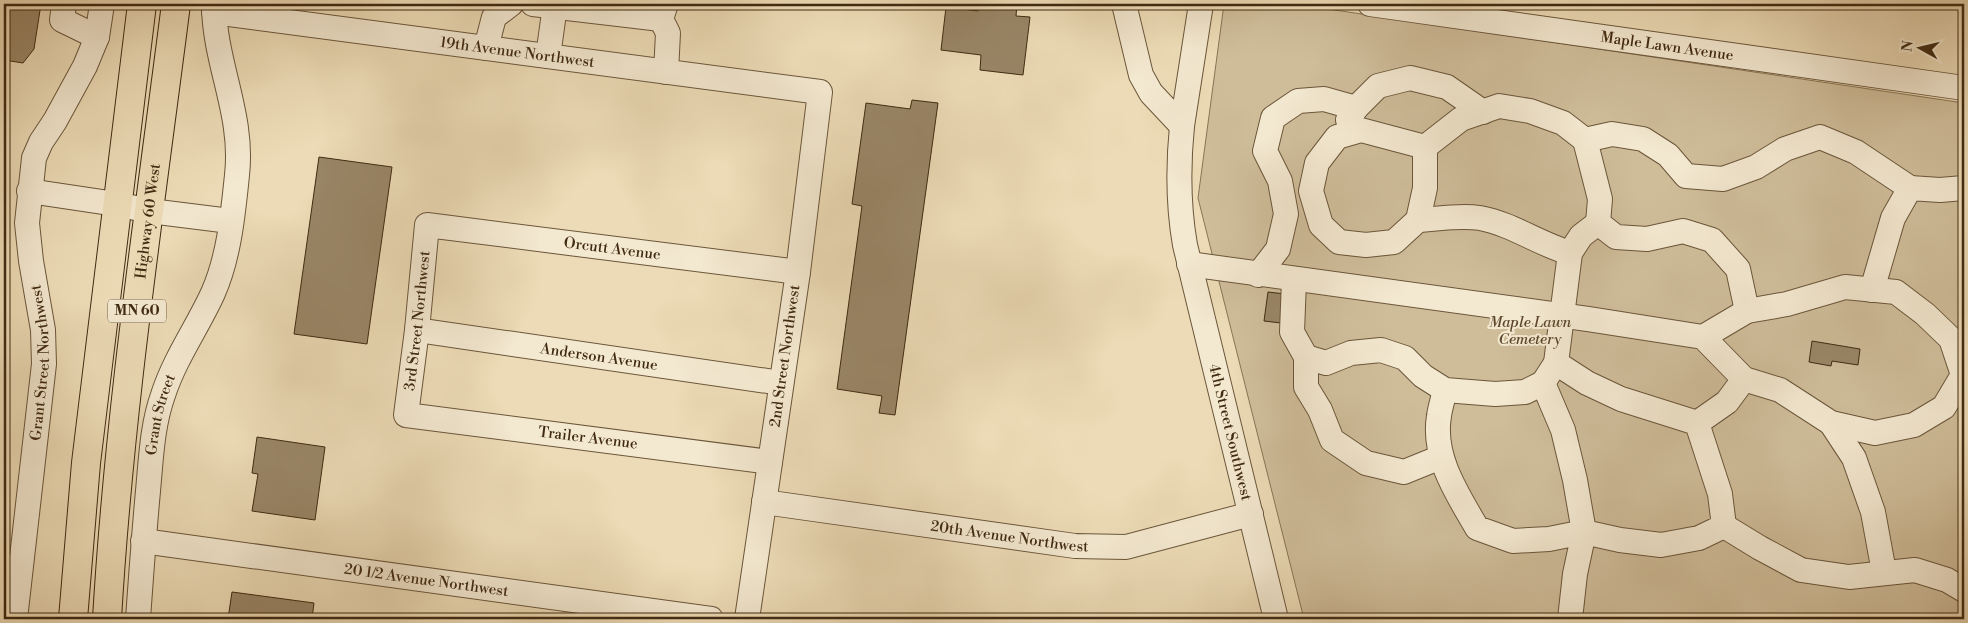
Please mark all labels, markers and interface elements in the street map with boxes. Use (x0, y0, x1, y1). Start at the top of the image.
north arrow (1896, 22, 1946, 72)
street label: Maple Lawn Avenue (1599, 27, 1735, 65)
street label: 19th Avenue Northwest (439, 32, 596, 72)
text: N (1898, 40, 1918, 53)
street label: Highway 60 West (131, 162, 165, 280)
street label: Orcutt Avenue (563, 233, 662, 264)
street label: 3rd Street Northwest (400, 249, 434, 392)
street label: Grant Street Northwest (26, 283, 54, 442)
street label: 2nd Street Northwest (766, 283, 804, 428)
road number: MN 60 (108, 300, 166, 322)
park label: Maple Lawn Cemetery (1489, 313, 1572, 349)
street label: Anderson Avenue (538, 338, 659, 374)
street label: 4th Street Southwest (1205, 362, 1257, 503)
street label: Grant Street (142, 370, 180, 456)
street label: Trailer Avenue (537, 422, 639, 454)
street label: 20th Avenue Northwest (929, 516, 1089, 556)
street label: 20 1/2 Avenue Northwest (343, 559, 510, 601)

